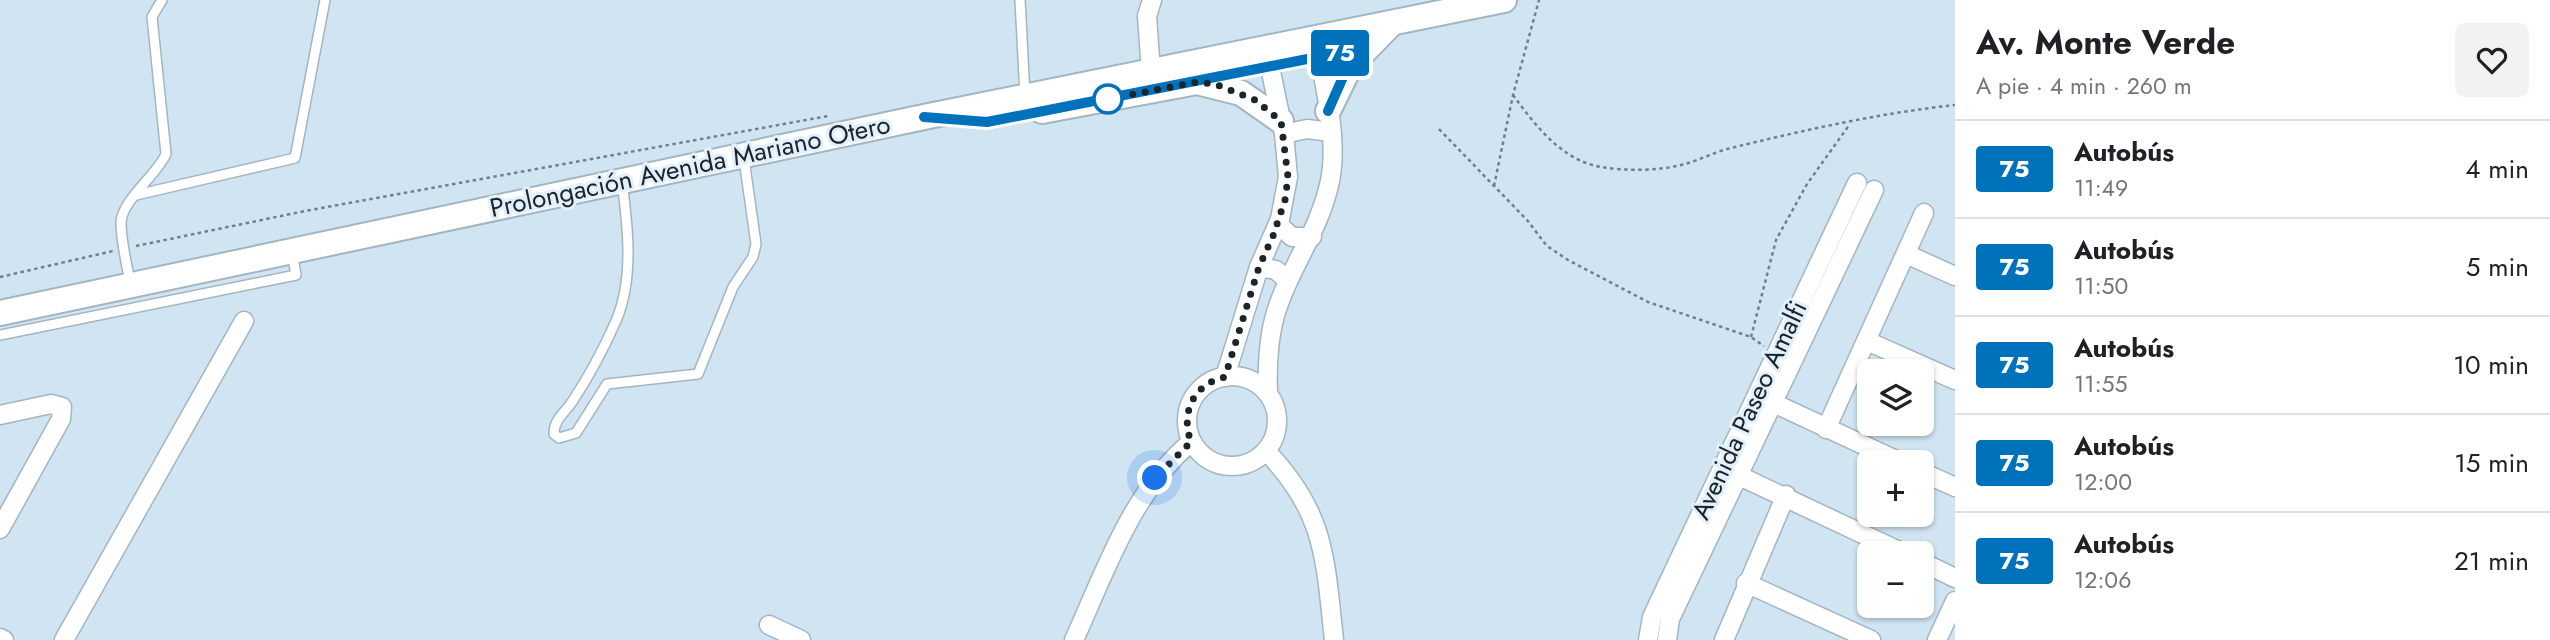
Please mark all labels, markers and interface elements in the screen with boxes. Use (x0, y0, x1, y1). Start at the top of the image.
text: Av. Monte Verde (1976, 19, 2235, 66)
button: heart (2455, 23, 2529, 97)
line badge: 75 (1308, 30, 1372, 76)
text: 75 (1325, 35, 1355, 70)
text: A pie · 4 min · 260 m (1976, 69, 2192, 103)
unlabelled marker (1093, 84, 1123, 114)
street label: Prolongación Avenida Mariano Otero (486, 105, 894, 227)
text: Autobús (2074, 133, 2174, 171)
text: 4 min (2465, 150, 2529, 188)
text: 75 (2000, 151, 2029, 186)
text: 11:49 (2074, 171, 2128, 205)
text: Autobús (2074, 231, 2174, 269)
text: 5 min (2466, 248, 2529, 286)
text: 75 (2000, 249, 2029, 284)
text: 11:50 (2074, 269, 2128, 303)
street label: Avenida Paseo Amalfi (1682, 294, 1816, 526)
text: Autobús (2074, 329, 2174, 367)
text: 10 min (2453, 346, 2529, 384)
text: 75 (2000, 347, 2029, 382)
map controls (1857, 359, 1934, 618)
button: layers (1857, 359, 1934, 436)
text: 11:55 (2074, 367, 2128, 401)
text: Autobús (2074, 427, 2174, 465)
text: 15 min (2454, 444, 2529, 482)
text: 75 (2000, 445, 2029, 480)
button: + (1857, 450, 1934, 527)
your location (1137, 460, 1172, 495)
text: 12:00 (2074, 465, 2132, 499)
text: Autobús (2074, 525, 2174, 563)
button: − (1857, 541, 1934, 618)
text: 21 min (2454, 542, 2529, 580)
text: 75 (2000, 543, 2029, 578)
text: 12:06 (2074, 563, 2131, 597)

